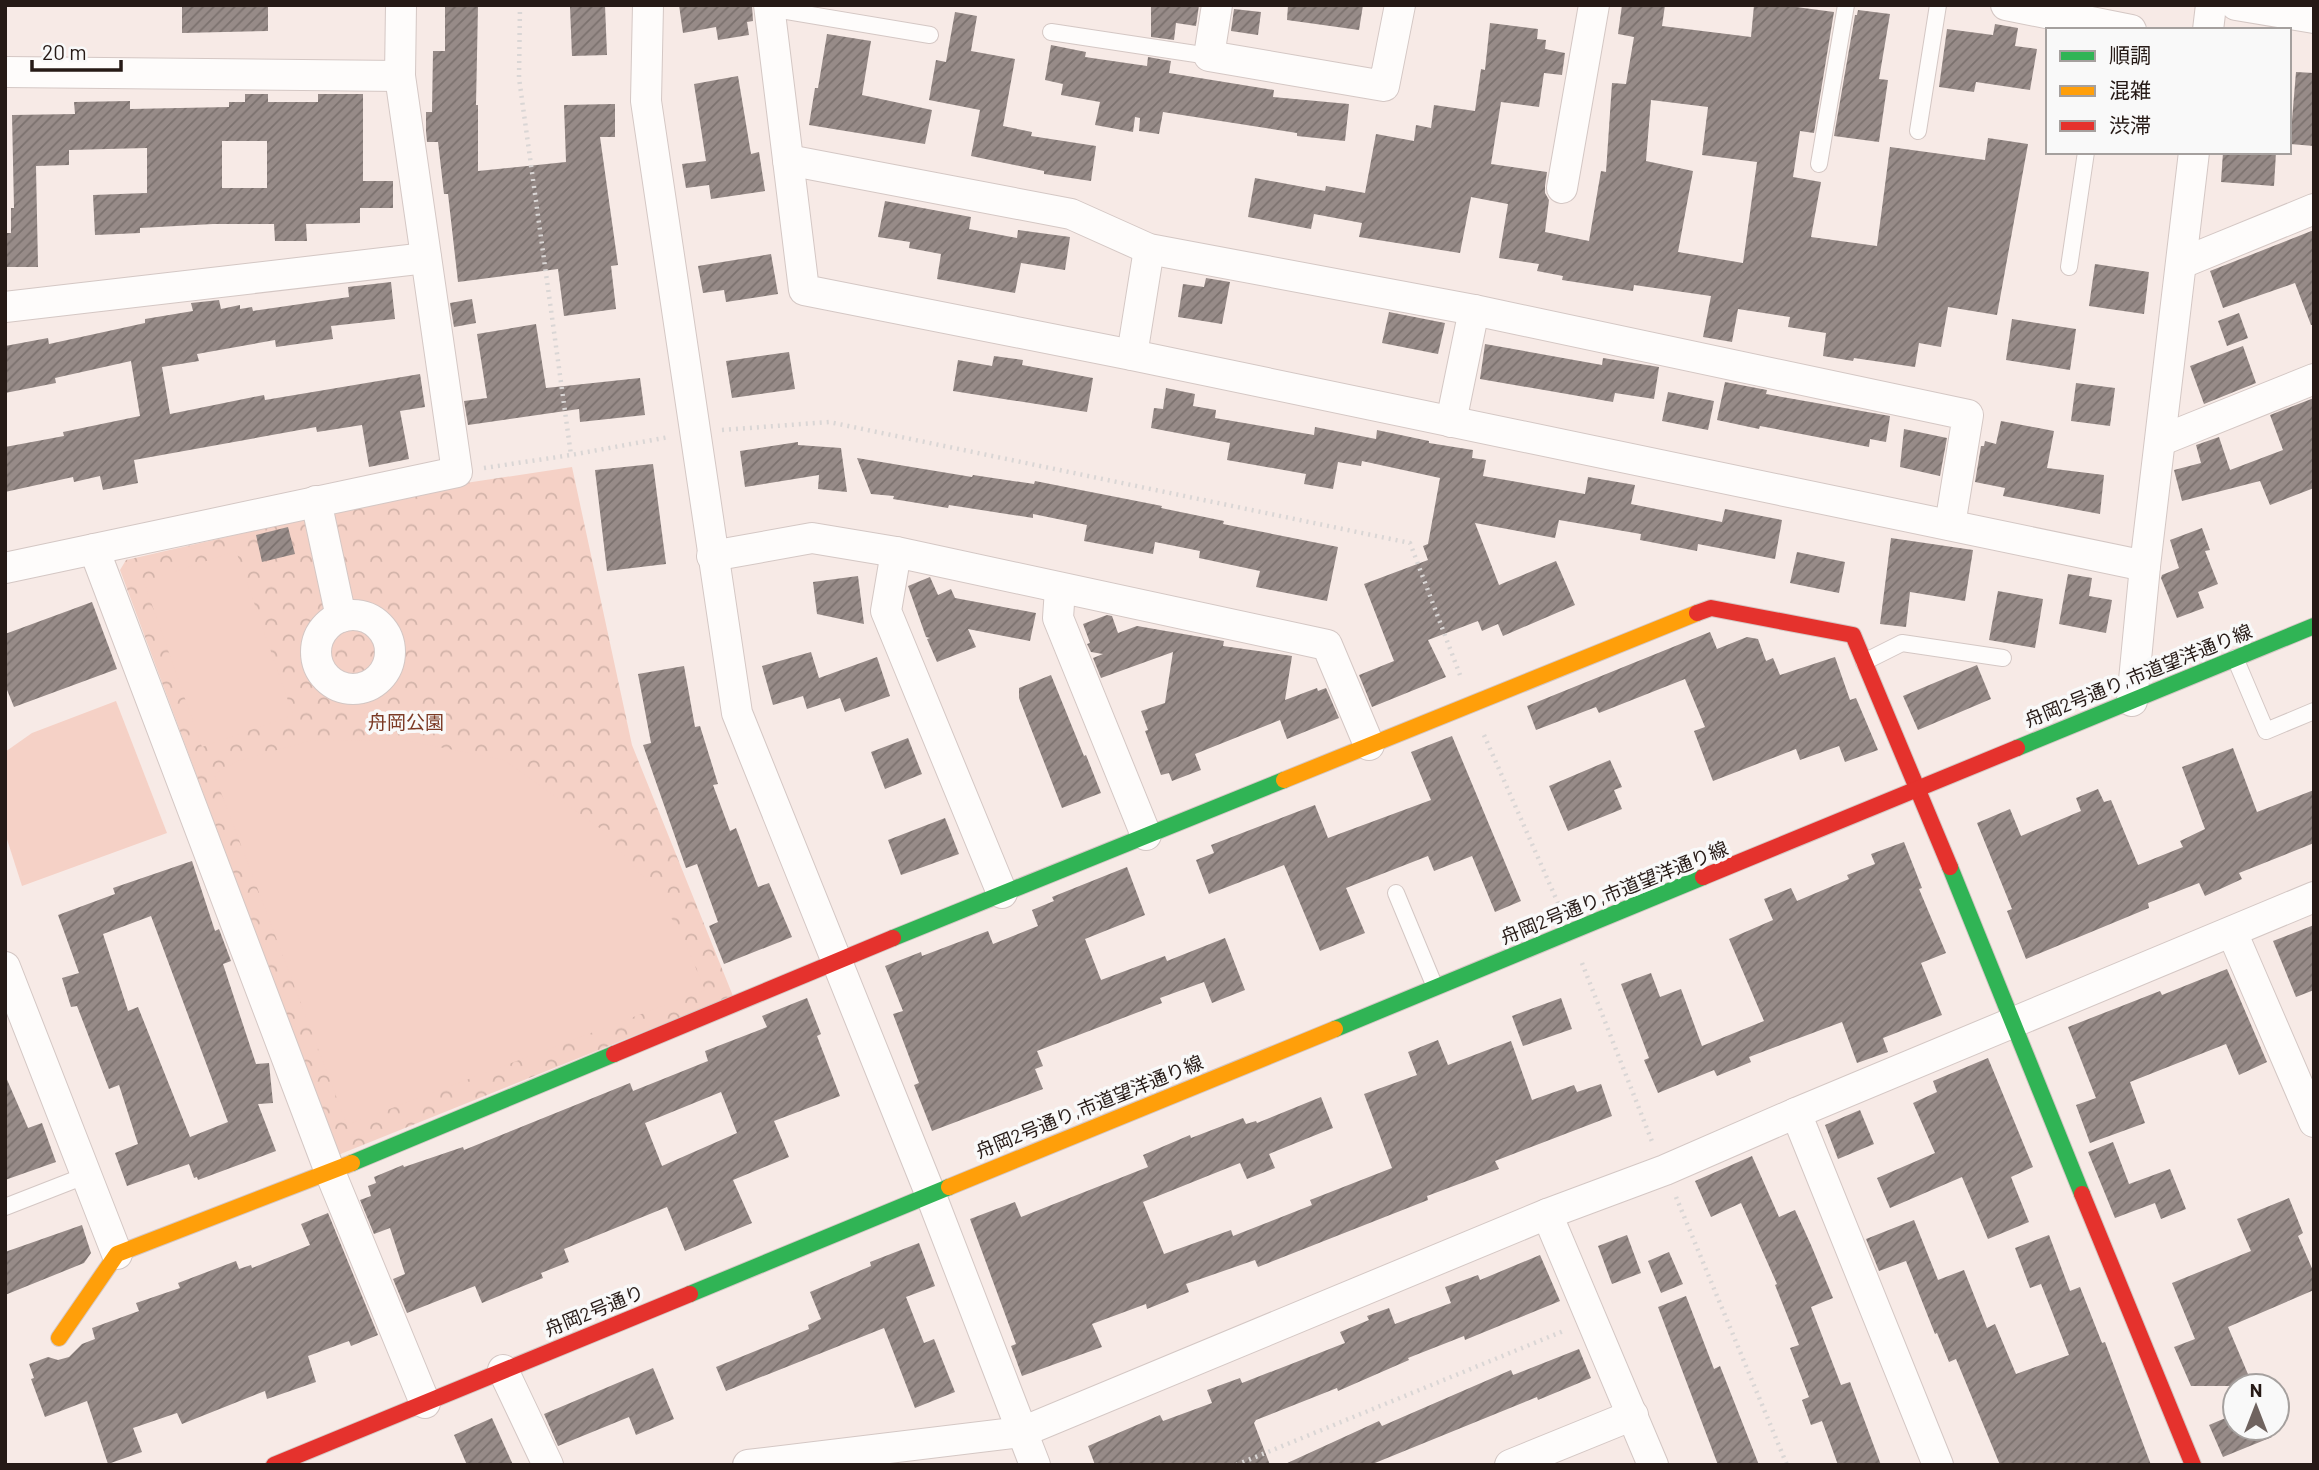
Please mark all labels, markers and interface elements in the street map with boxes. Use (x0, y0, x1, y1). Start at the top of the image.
scale bar (32, 28, 121, 72)
legend (2046, 28, 2291, 154)
text: 20 m (42, 39, 87, 64)
text: 順調 (2109, 42, 2151, 67)
text: 混雑 (2109, 77, 2151, 102)
text: 渋滞 (2109, 112, 2151, 137)
street label: 舟岡2号通り,市道望洋通り線 (2021, 619, 2255, 731)
park label: 舟岡公園 (368, 710, 444, 733)
street label: 舟岡2号通り,市道望洋通り線 (1497, 836, 1731, 948)
street label: 舟岡2号通り,市道望洋通り線 (972, 1050, 1206, 1162)
street label: 舟岡2号通り (541, 1280, 647, 1340)
north arrow (2221, 1372, 2291, 1442)
text: N (2250, 1378, 2262, 1401)

